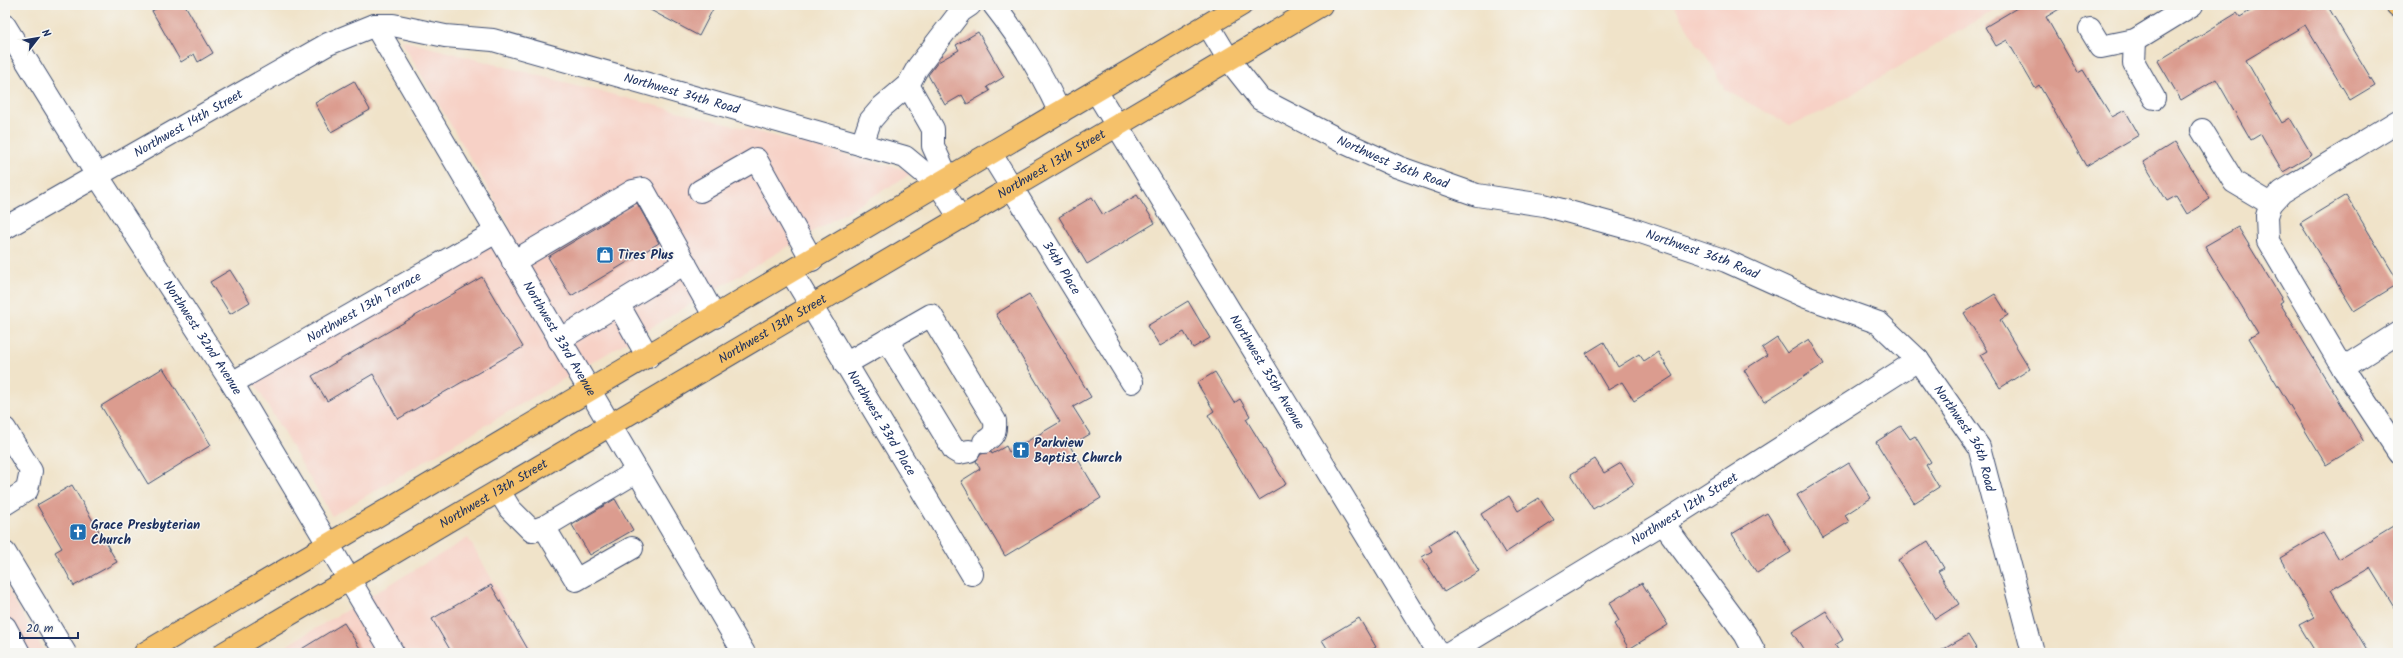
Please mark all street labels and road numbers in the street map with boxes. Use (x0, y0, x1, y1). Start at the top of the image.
street label: Northwest 34th Road (622, 67, 743, 120)
street label: Northwest 14th Street (130, 84, 248, 163)
street label: Northwest 13th Street (993, 123, 1111, 205)
street label: Northwest 36th Road (1333, 130, 1452, 195)
street label: Northwest 36th Road (1643, 224, 1763, 285)
street label: 34th Place (1037, 237, 1086, 299)
street label: Northwest 13th Terrace (303, 266, 425, 349)
street label: Northwest 32nd Avenue (157, 276, 248, 399)
street label: Northwest 33rd Avenue (517, 277, 602, 401)
street label: Northwest 13th Street (714, 288, 832, 369)
street label: Northwest 35th Avenue (1224, 310, 1310, 434)
street label: Northwest 33rd Place (842, 366, 921, 480)
street label: Northwest 36th Road (1928, 381, 2001, 495)
street label: Northwest 13th Street (435, 453, 553, 534)
street label: Northwest 12th Street (1627, 467, 1743, 551)

